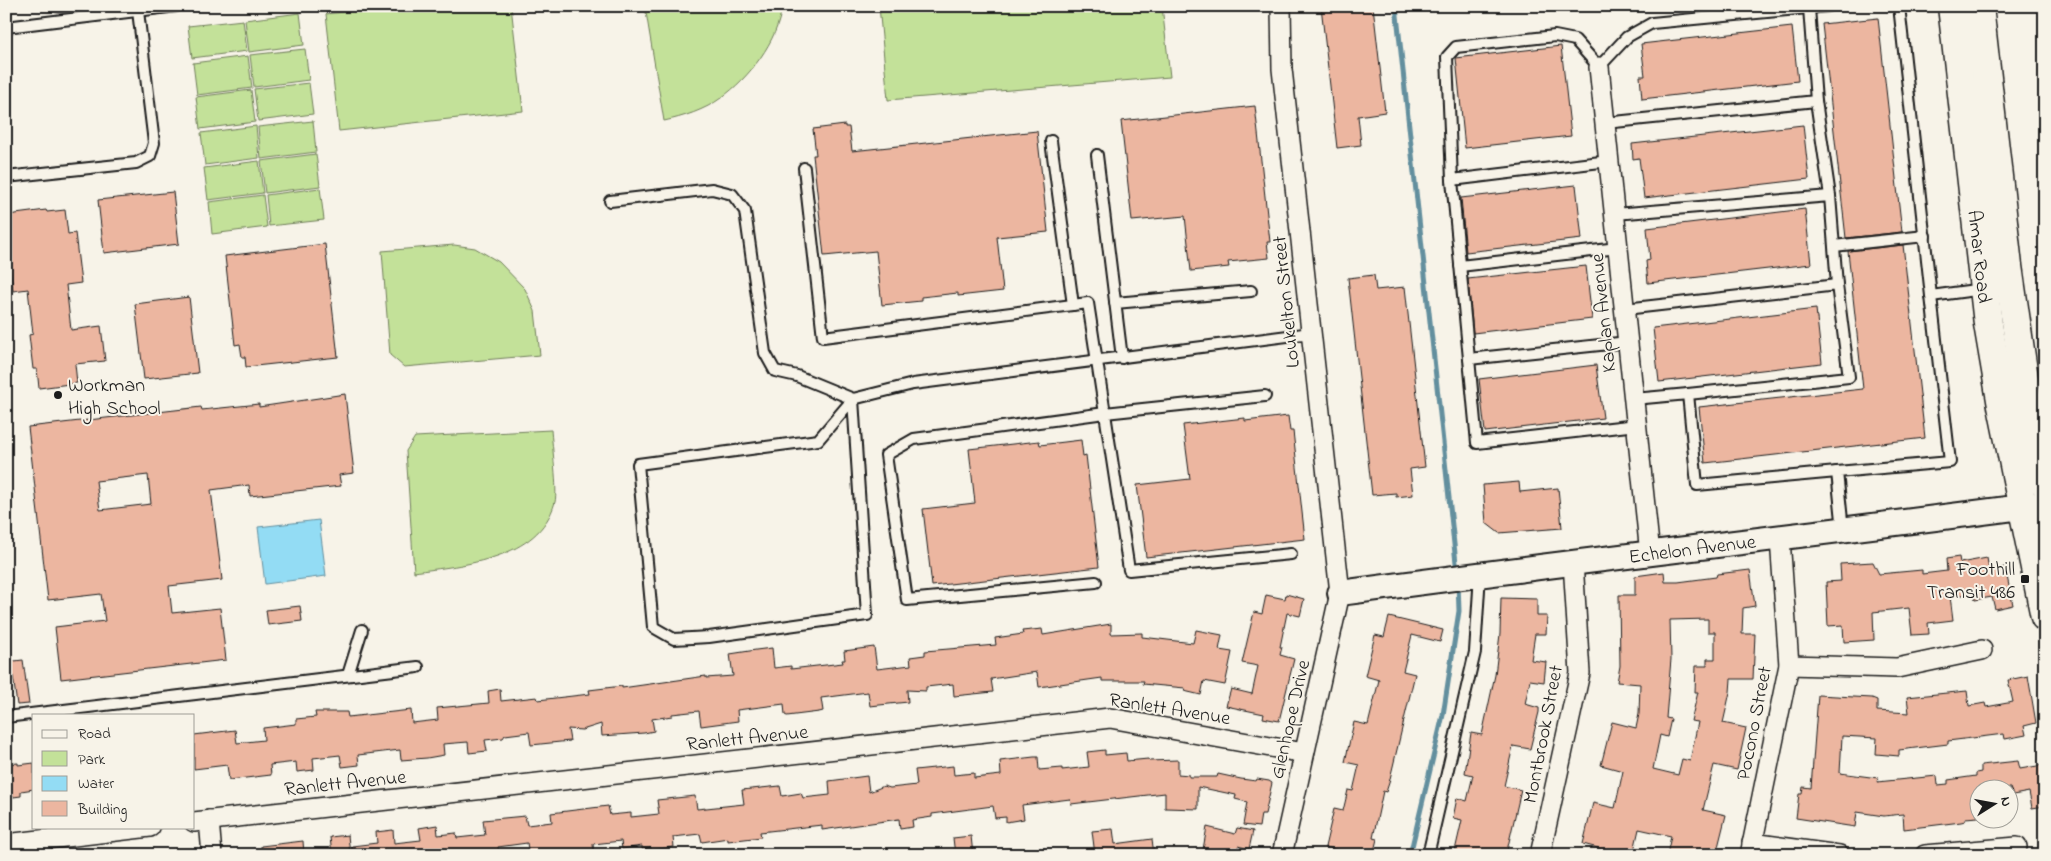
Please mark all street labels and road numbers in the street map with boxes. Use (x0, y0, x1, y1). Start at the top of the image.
street label: Amar Road (1958, 209, 1998, 305)
street label: Loukelton Street (1266, 234, 1309, 369)
street label: Kaplan Avenue (1584, 252, 1625, 374)
street label: Echelon Avenue (1627, 528, 1758, 573)
street label: Glenhope Drive (1264, 657, 1319, 782)
street label: Montbrook Street (1517, 663, 1572, 806)
street label: Pocono Street (1730, 664, 1781, 783)
street label: Ranlett Avenue (1107, 687, 1232, 734)
street label: Ranlett Avenue (685, 719, 810, 760)
street label: Ranlett Avenue (283, 764, 408, 805)

